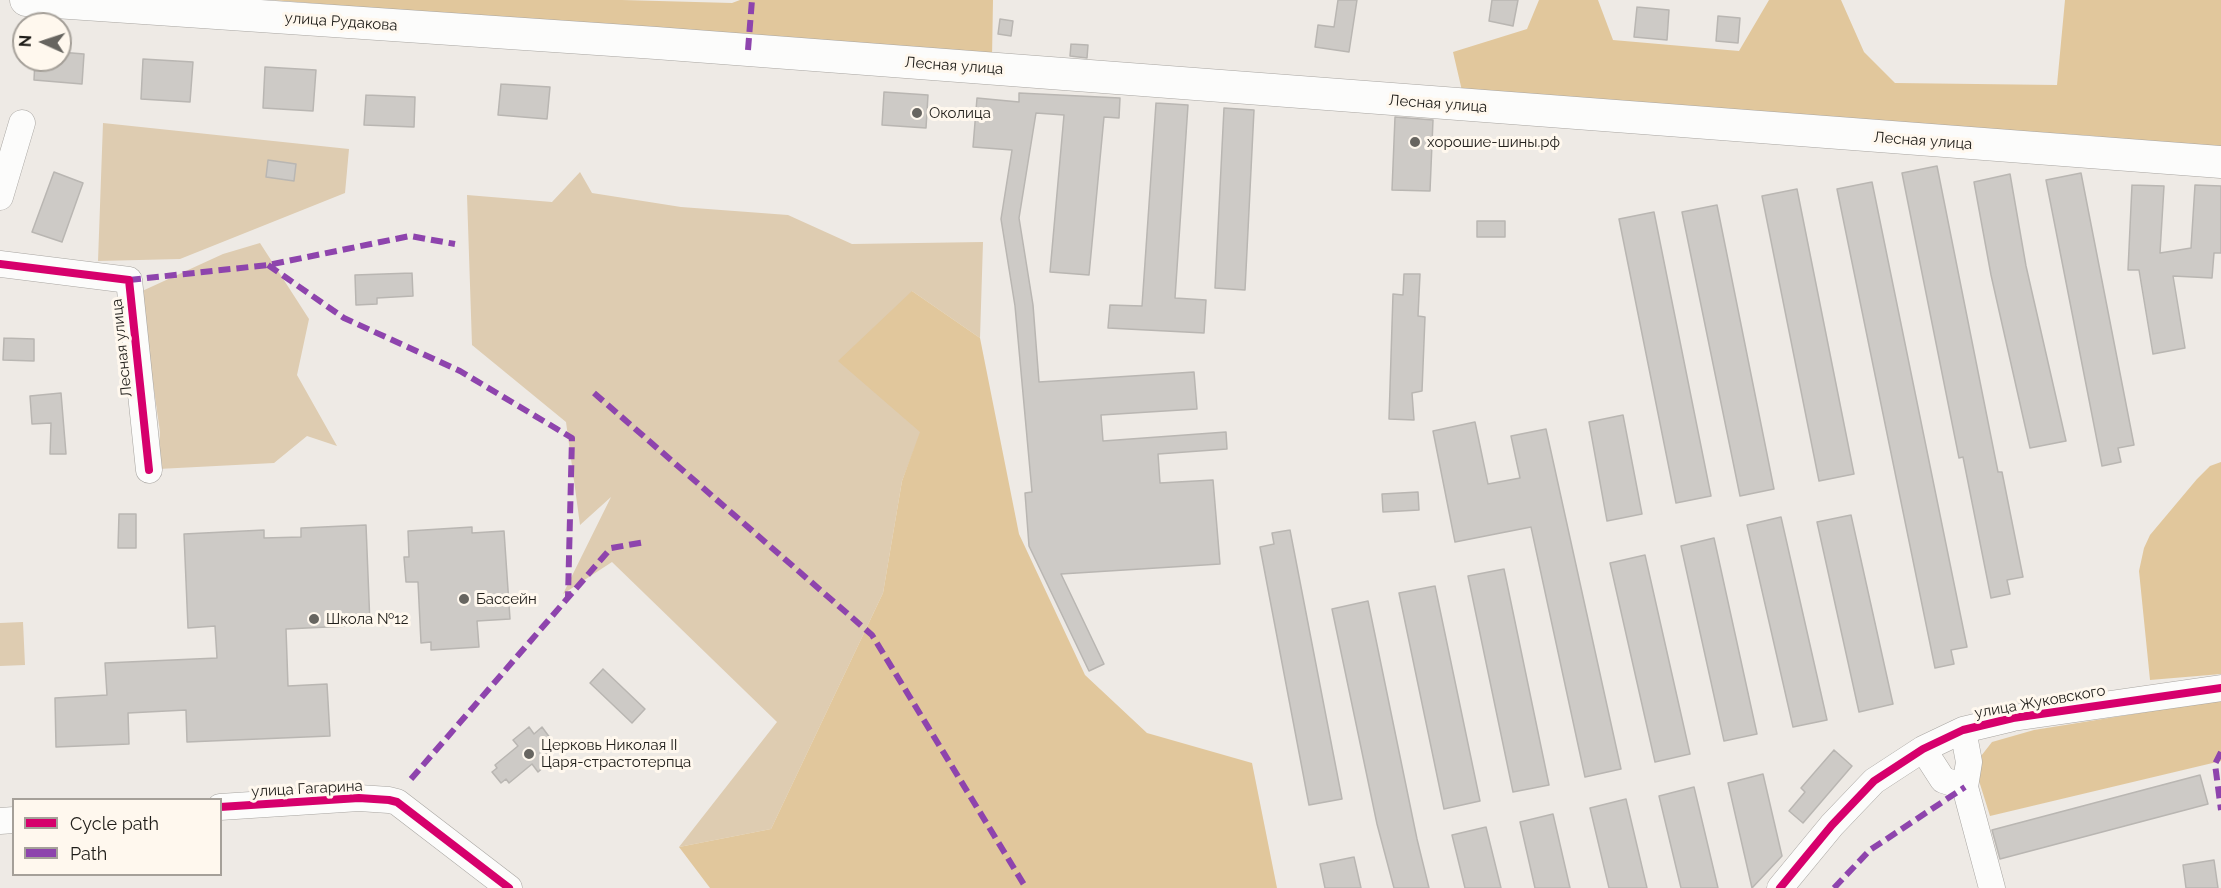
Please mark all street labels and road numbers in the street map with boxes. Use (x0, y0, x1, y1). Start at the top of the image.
street label: улица Рудакова (284, 9, 398, 35)
street label: Лесная улица (904, 54, 1004, 78)
street label: Лесная улица (1388, 92, 1488, 116)
street label: Лесная улица (1873, 129, 1973, 153)
street label: Лесная улица (108, 298, 136, 398)
street label: улица Жуковского (1973, 682, 2107, 722)
street label: улица Гагарина (251, 777, 363, 801)

